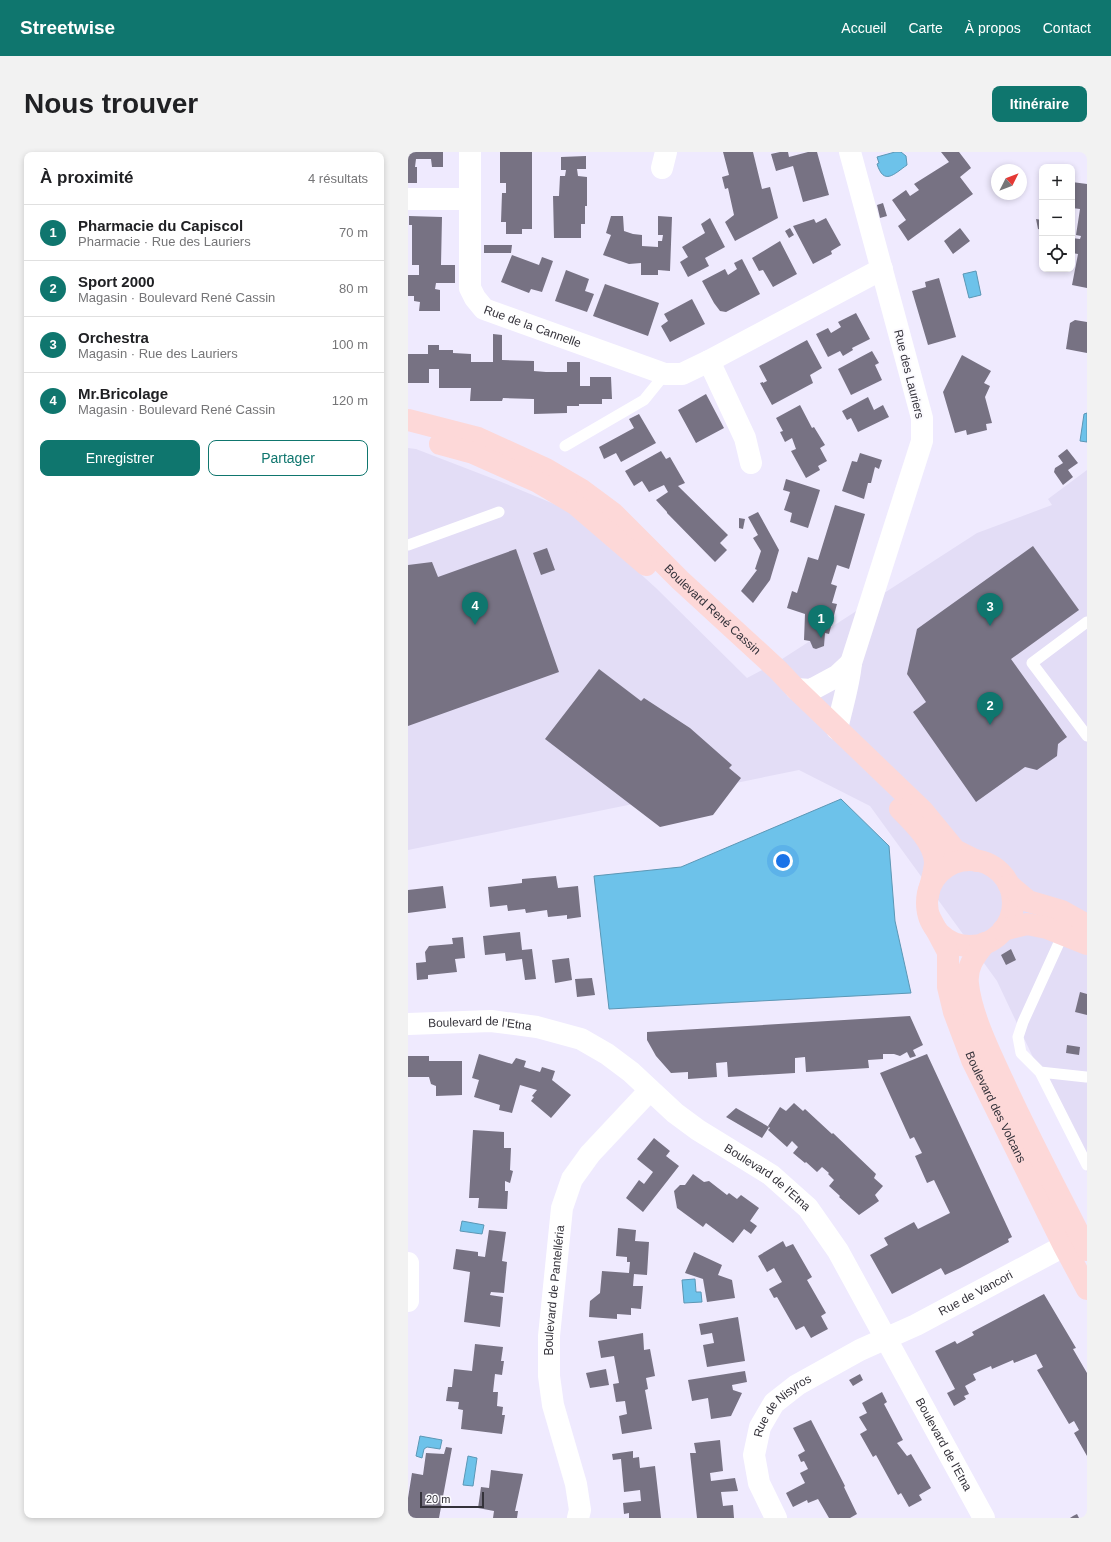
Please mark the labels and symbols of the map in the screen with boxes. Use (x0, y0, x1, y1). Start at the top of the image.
north arrow (991, 164, 1027, 200)
street label: Rue de la Cannelle (482, 303, 583, 350)
street label: Rue des Lauriers (891, 328, 927, 420)
street label: Boulevard René Cassin (661, 561, 764, 658)
pin: 4 (462, 592, 488, 625)
pin: 3 (977, 593, 1003, 626)
pin: 1 (808, 605, 834, 638)
pin: 2 (977, 692, 1003, 725)
your location (773, 851, 793, 871)
street label: Boulevard de l'Etna (428, 1014, 533, 1033)
street label: Boulevard des Volcans (962, 1050, 1029, 1165)
street label: Boulevard de l'Etna (722, 1141, 813, 1214)
street label: Boulevard de Pantelléria (542, 1224, 567, 1356)
street label: Rue de Vancori (936, 1268, 1015, 1319)
street label: Rue de Nisyros (751, 1372, 814, 1438)
street label: Boulevard de l'Etna (913, 1395, 975, 1494)
scale bar (420, 1490, 484, 1509)

